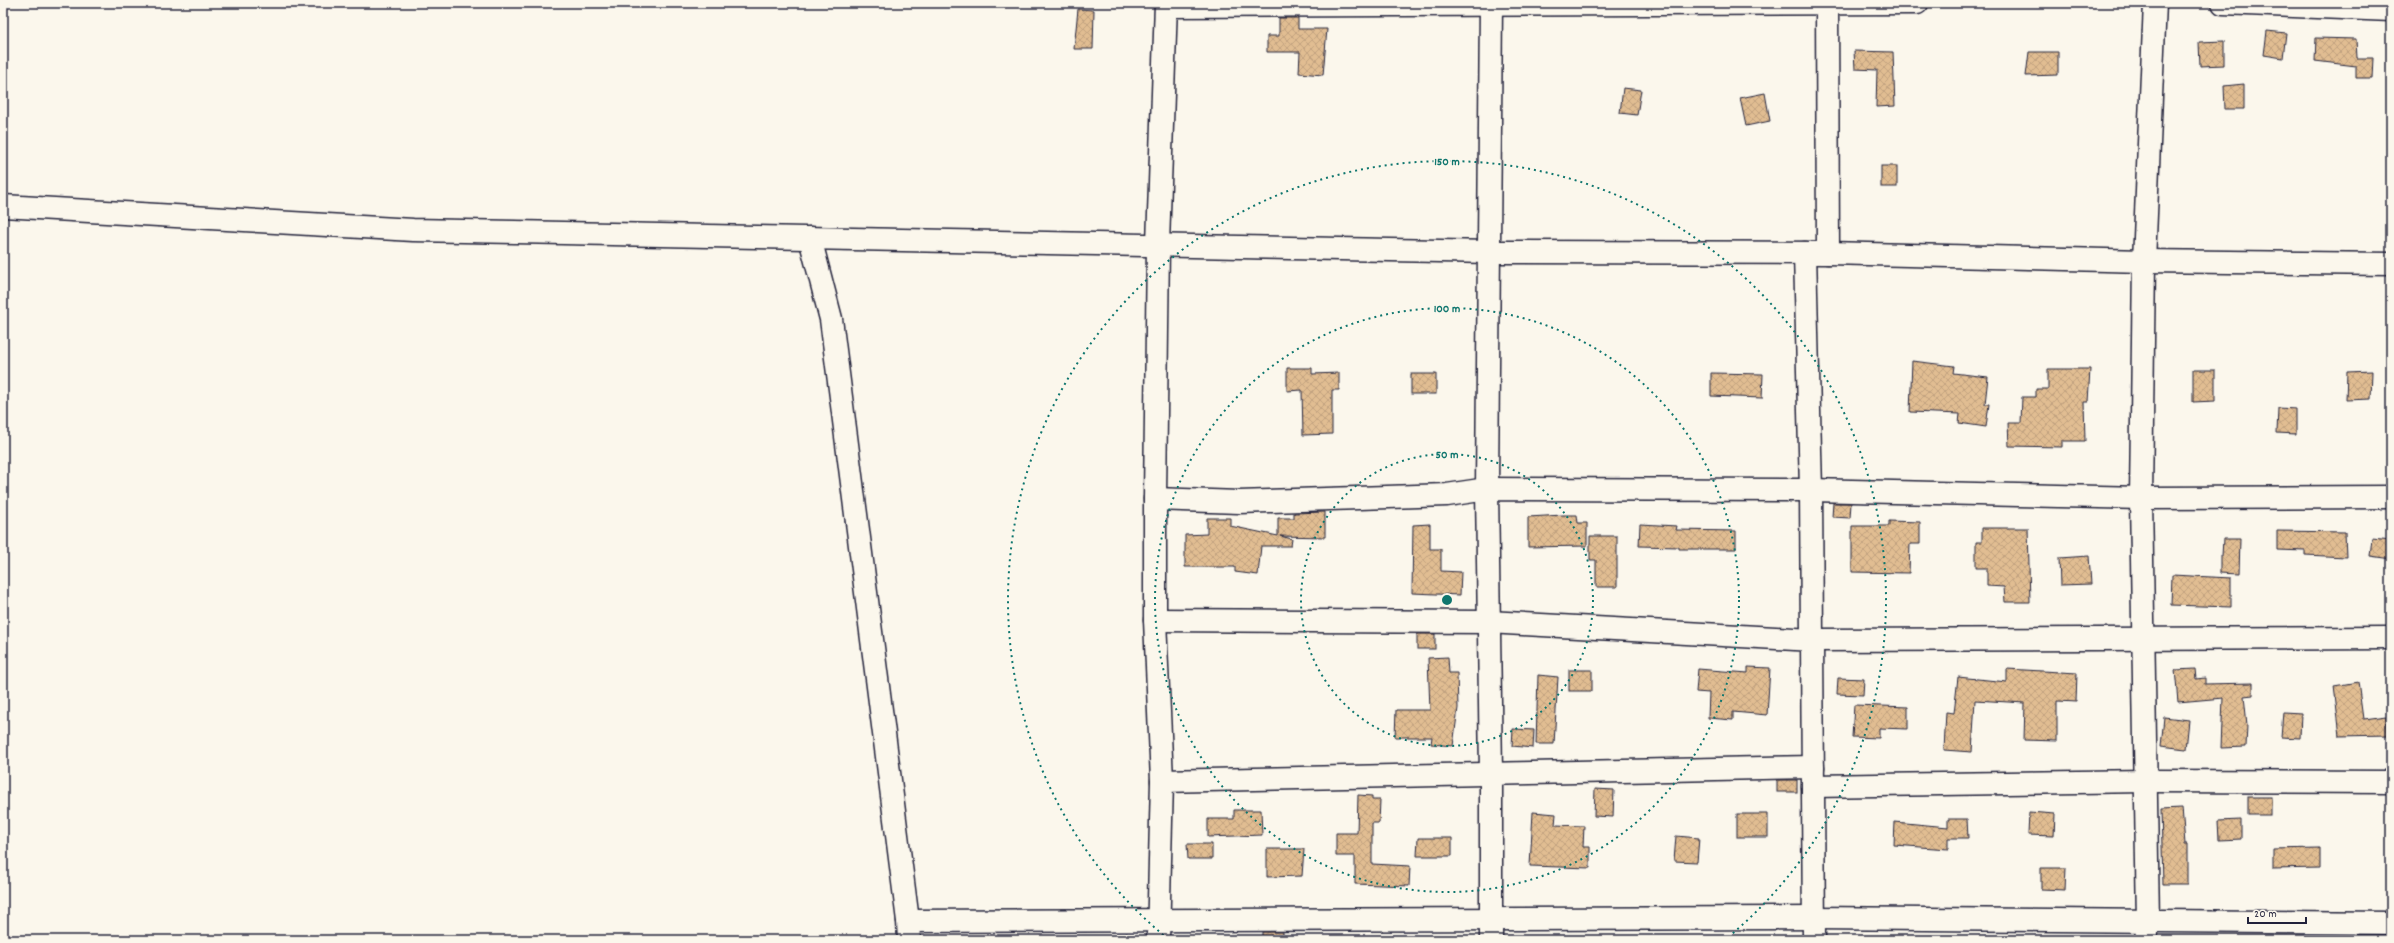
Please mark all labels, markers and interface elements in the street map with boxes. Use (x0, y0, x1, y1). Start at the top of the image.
text: 150 m (1434, 154, 1460, 171)
text: 100 m (1434, 301, 1460, 318)
text: 50 m (1435, 447, 1459, 464)
centre of rings (1440, 593, 1454, 607)
scale bar (2248, 899, 2306, 925)
text: 20 m (2254, 906, 2277, 923)

